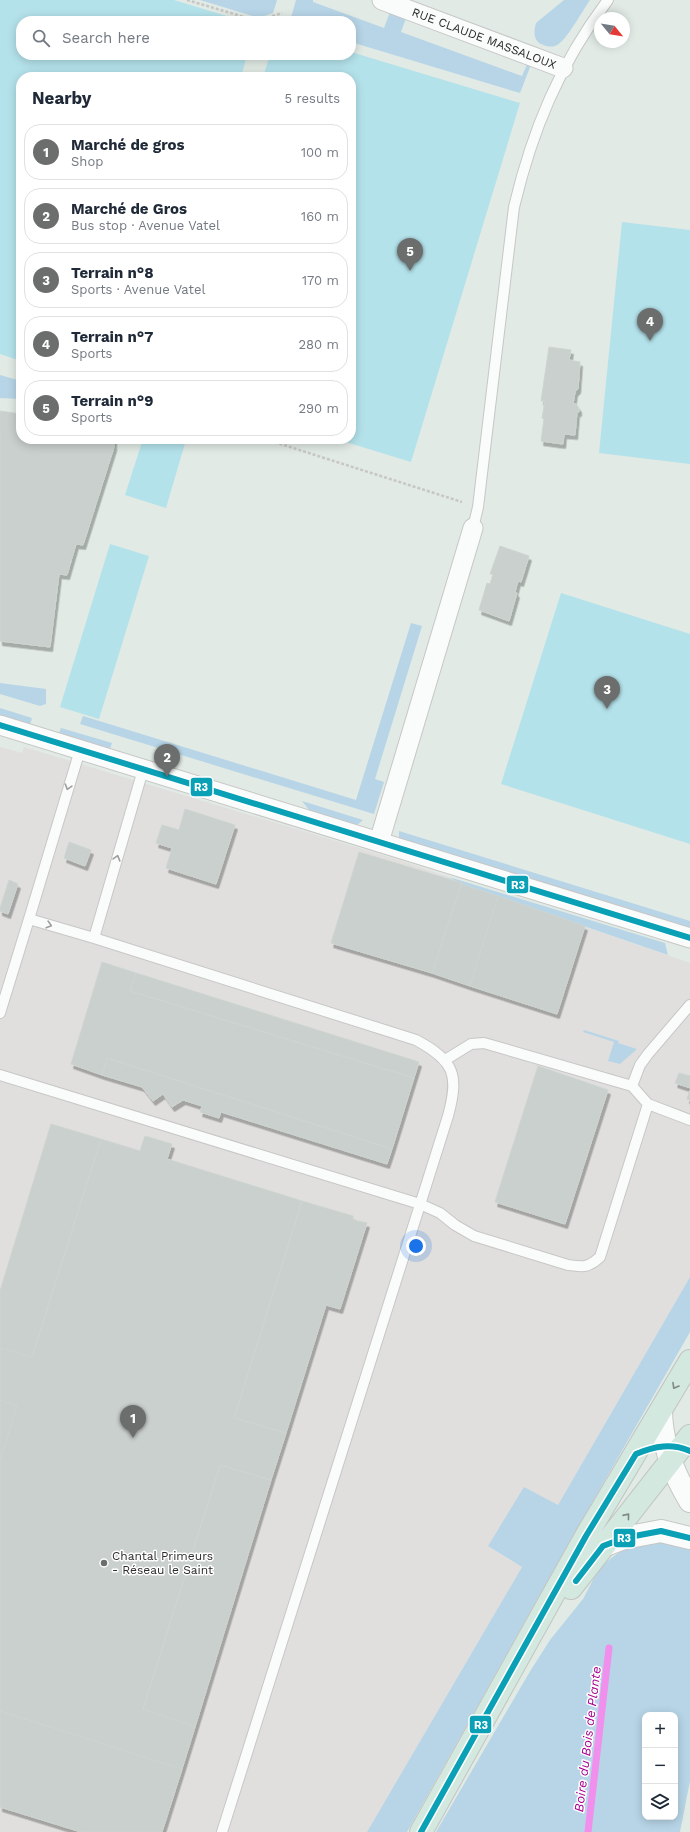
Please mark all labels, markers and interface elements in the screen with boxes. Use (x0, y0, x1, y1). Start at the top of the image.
street label: RUE CLAUDE MASSALOUX (410, 5, 558, 72)
north arrow (594, 12, 630, 48)
search box (16, 16, 356, 60)
icon: search (30, 27, 52, 49)
text: Search here (62, 29, 150, 47)
text: Nearby (32, 88, 91, 108)
text: 5 results (285, 91, 340, 106)
text: Marché de gros (71, 136, 185, 154)
text: 1 (43, 145, 49, 160)
text: 100 m (301, 145, 339, 160)
text: Shop (71, 154, 103, 169)
text: Marché de Gros (71, 200, 187, 218)
text: 2 (42, 209, 50, 224)
text: 160 m (301, 209, 339, 224)
text: Bus stop · Avenue Vatel (71, 218, 220, 233)
pin: 5 (397, 238, 423, 271)
text: Terrain n°8 (71, 264, 154, 282)
text: 3 (42, 273, 50, 288)
text: 170 m (302, 273, 339, 288)
text: Sports · Avenue Vatel (71, 282, 205, 297)
pin: 4 (637, 308, 663, 341)
text: Terrain n°7 (71, 328, 153, 346)
text: 4 (42, 337, 50, 352)
text: 280 m (299, 337, 339, 352)
text: Sports (71, 346, 112, 361)
text: Terrain n°9 (71, 392, 154, 410)
text: 5 (42, 401, 50, 416)
text: 290 m (298, 401, 339, 416)
text: Sports (71, 410, 112, 425)
pin: 3 (594, 676, 620, 709)
pin: 2 (154, 744, 180, 777)
line badge: R3 (190, 777, 213, 797)
text: R3 (194, 781, 209, 794)
one-way arrow (64, 784, 73, 791)
one-way arrow (112, 855, 121, 862)
line badge: R3 (506, 875, 529, 894)
text: R3 (511, 879, 526, 892)
one-way arrow (45, 920, 52, 929)
your location (406, 1236, 426, 1256)
one-way arrow (673, 1382, 680, 1390)
pin: 1 (120, 1405, 146, 1438)
one-way arrow (623, 1513, 630, 1520)
line badge: R3 (613, 1528, 636, 1548)
text: R3 (617, 1532, 632, 1545)
place label: Chantal Primeurs - Réseau le Saint (112, 1549, 213, 1577)
marker: Chantal Primeurs - Réseau le Saint (99, 1558, 109, 1568)
water label: Boire du Bois de Plante (571, 1665, 604, 1813)
map controls (642, 1712, 678, 1820)
button: + (642, 1712, 678, 1748)
line badge: R3 (469, 1715, 492, 1734)
text: R3 (474, 1719, 489, 1732)
button: − (642, 1748, 678, 1784)
button: layers (642, 1784, 678, 1820)

